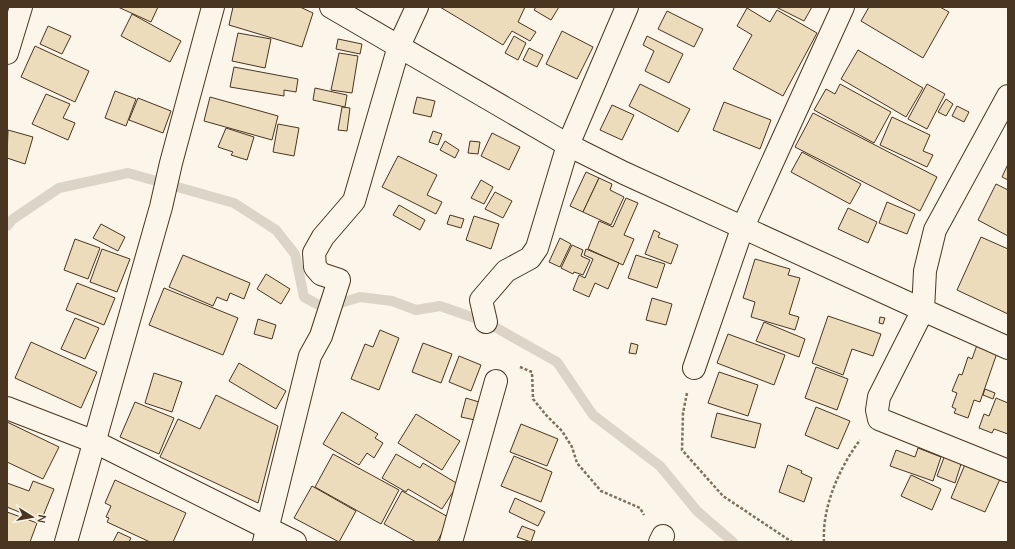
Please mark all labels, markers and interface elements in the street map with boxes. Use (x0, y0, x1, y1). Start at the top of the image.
north arrow (12, 497, 52, 537)
text: N (34, 513, 49, 524)

